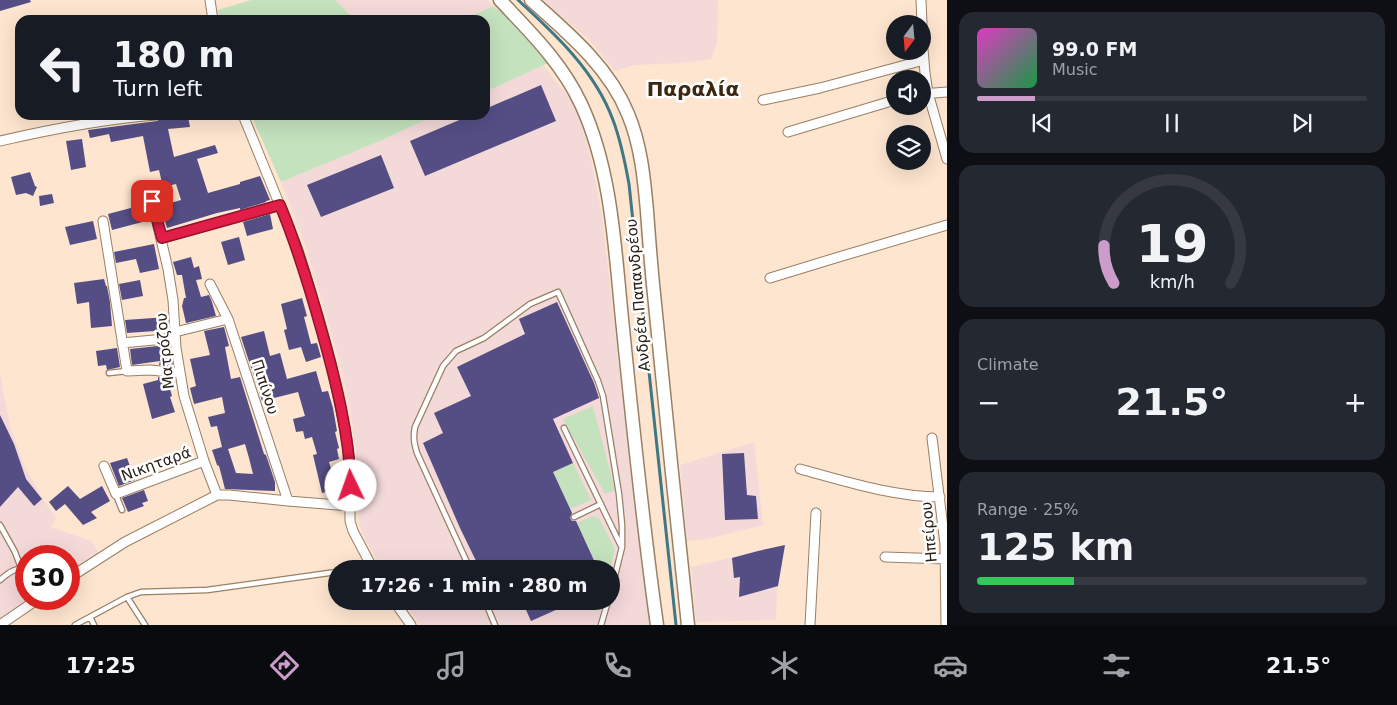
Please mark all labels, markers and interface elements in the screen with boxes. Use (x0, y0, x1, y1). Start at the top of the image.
north arrow (886, 15, 931, 60)
map controls (886, 15, 931, 170)
icon: left (30, 35, 95, 100)
text: 180 m (113, 35, 235, 75)
text: 99.0 FM (1052, 38, 1137, 60)
text: Music (1052, 60, 1098, 79)
button: sound (886, 70, 931, 115)
text: Turn left (113, 76, 202, 101)
district label: Παραλία (647, 77, 739, 101)
icon: previous (1028, 109, 1056, 137)
icon: pause (1158, 109, 1186, 137)
icon: next (1288, 109, 1316, 137)
button: layers (886, 125, 931, 170)
pin (131, 180, 173, 222)
icon: arrive (138, 187, 166, 215)
text: 19 (1136, 214, 1208, 274)
street label: Ανδρέα Παπανδρέου (622, 218, 654, 372)
text: km/h (1149, 271, 1195, 292)
street label: Ματρόζου (152, 312, 178, 390)
text: Climate (977, 355, 1039, 374)
street label: Πιπίνου (248, 357, 282, 417)
text: 21.5° (1116, 380, 1228, 424)
text: − (977, 386, 1000, 419)
text: + (1344, 386, 1367, 419)
street label: Νικηταρά (119, 443, 193, 485)
position arrow (324, 459, 376, 511)
text: Range · 25% (977, 500, 1079, 519)
street label: Ηπείρου (917, 501, 941, 563)
text: 125 km (977, 525, 1134, 569)
speed limit sign: 30 (15, 545, 80, 610)
text: 17:26 · 1 min · 280 m (360, 574, 588, 596)
icon: directions (267, 648, 302, 683)
icon: music (434, 648, 469, 683)
icon: phone (600, 648, 635, 683)
icon: climate (767, 648, 802, 683)
icon: car (933, 648, 968, 683)
icon: filters (1099, 648, 1134, 683)
text: 17:25 (66, 653, 136, 678)
text: 21.5° (1266, 653, 1331, 678)

